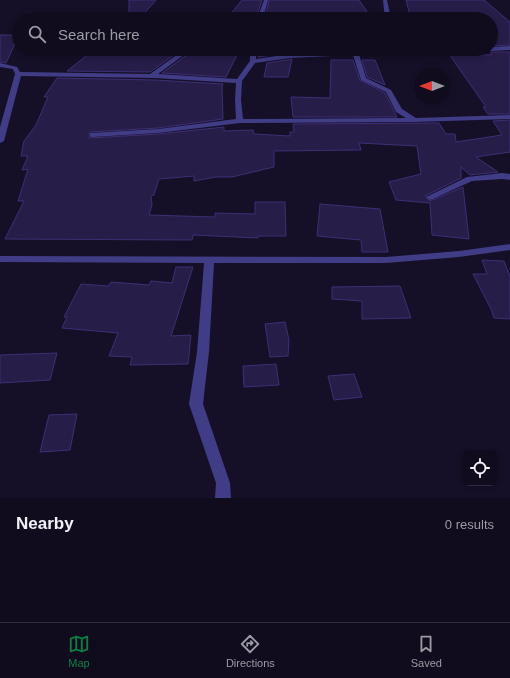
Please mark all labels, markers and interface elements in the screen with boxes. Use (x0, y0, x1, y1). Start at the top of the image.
search box (12, 12, 498, 56)
icon: search (26, 23, 48, 45)
text: Search here (58, 26, 140, 43)
north arrow (414, 68, 450, 104)
map controls (462, 450, 498, 486)
button: locate (462, 450, 498, 486)
text: Nearby (16, 514, 74, 533)
text: 0 results (445, 517, 494, 532)
tab: Map (68, 633, 90, 669)
tab: Directions (226, 633, 275, 669)
tab: Saved (411, 633, 442, 669)

